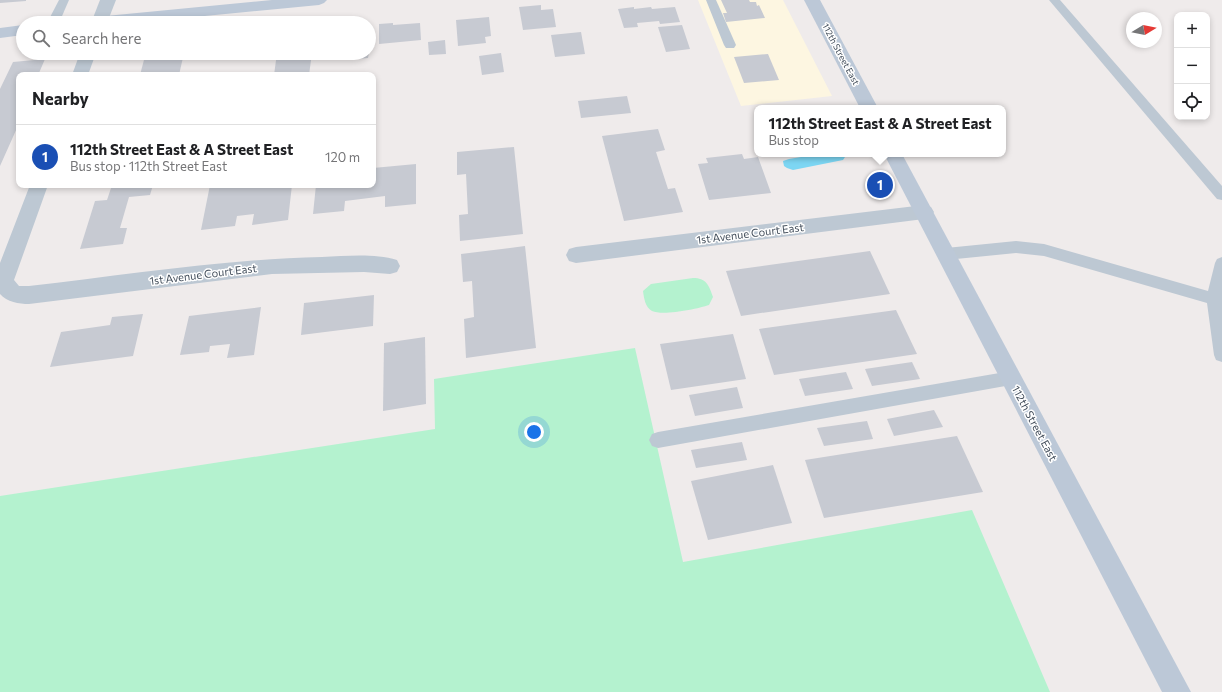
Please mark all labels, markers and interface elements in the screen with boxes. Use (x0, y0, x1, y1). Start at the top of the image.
north arrow (1126, 12, 1162, 48)
map controls (1174, 12, 1210, 120)
button: + (1174, 12, 1210, 48)
search box (16, 16, 376, 60)
street label: 112th Street East (820, 21, 862, 87)
icon: search (30, 27, 52, 49)
text: Search here (62, 29, 141, 47)
button: − (1174, 48, 1210, 84)
button: locate (1174, 84, 1210, 120)
text: Nearby (32, 88, 89, 109)
popup (754, 105, 1006, 157)
text: 112th Street East & A Street East (768, 114, 992, 132)
text: Bus stop (768, 132, 819, 148)
text: 112th Street East & A Street East (70, 140, 293, 158)
text: 1 (42, 149, 48, 165)
text: 120 m (325, 149, 360, 165)
text: Bus stop · 112th Street East (70, 158, 227, 174)
pin: 1 (867, 170, 893, 200)
street label: 1st Avenue Court East (696, 220, 805, 246)
street label: 1st Avenue Court East (149, 261, 258, 287)
street label: 112th Street East (1010, 383, 1061, 463)
your location (524, 422, 544, 442)

